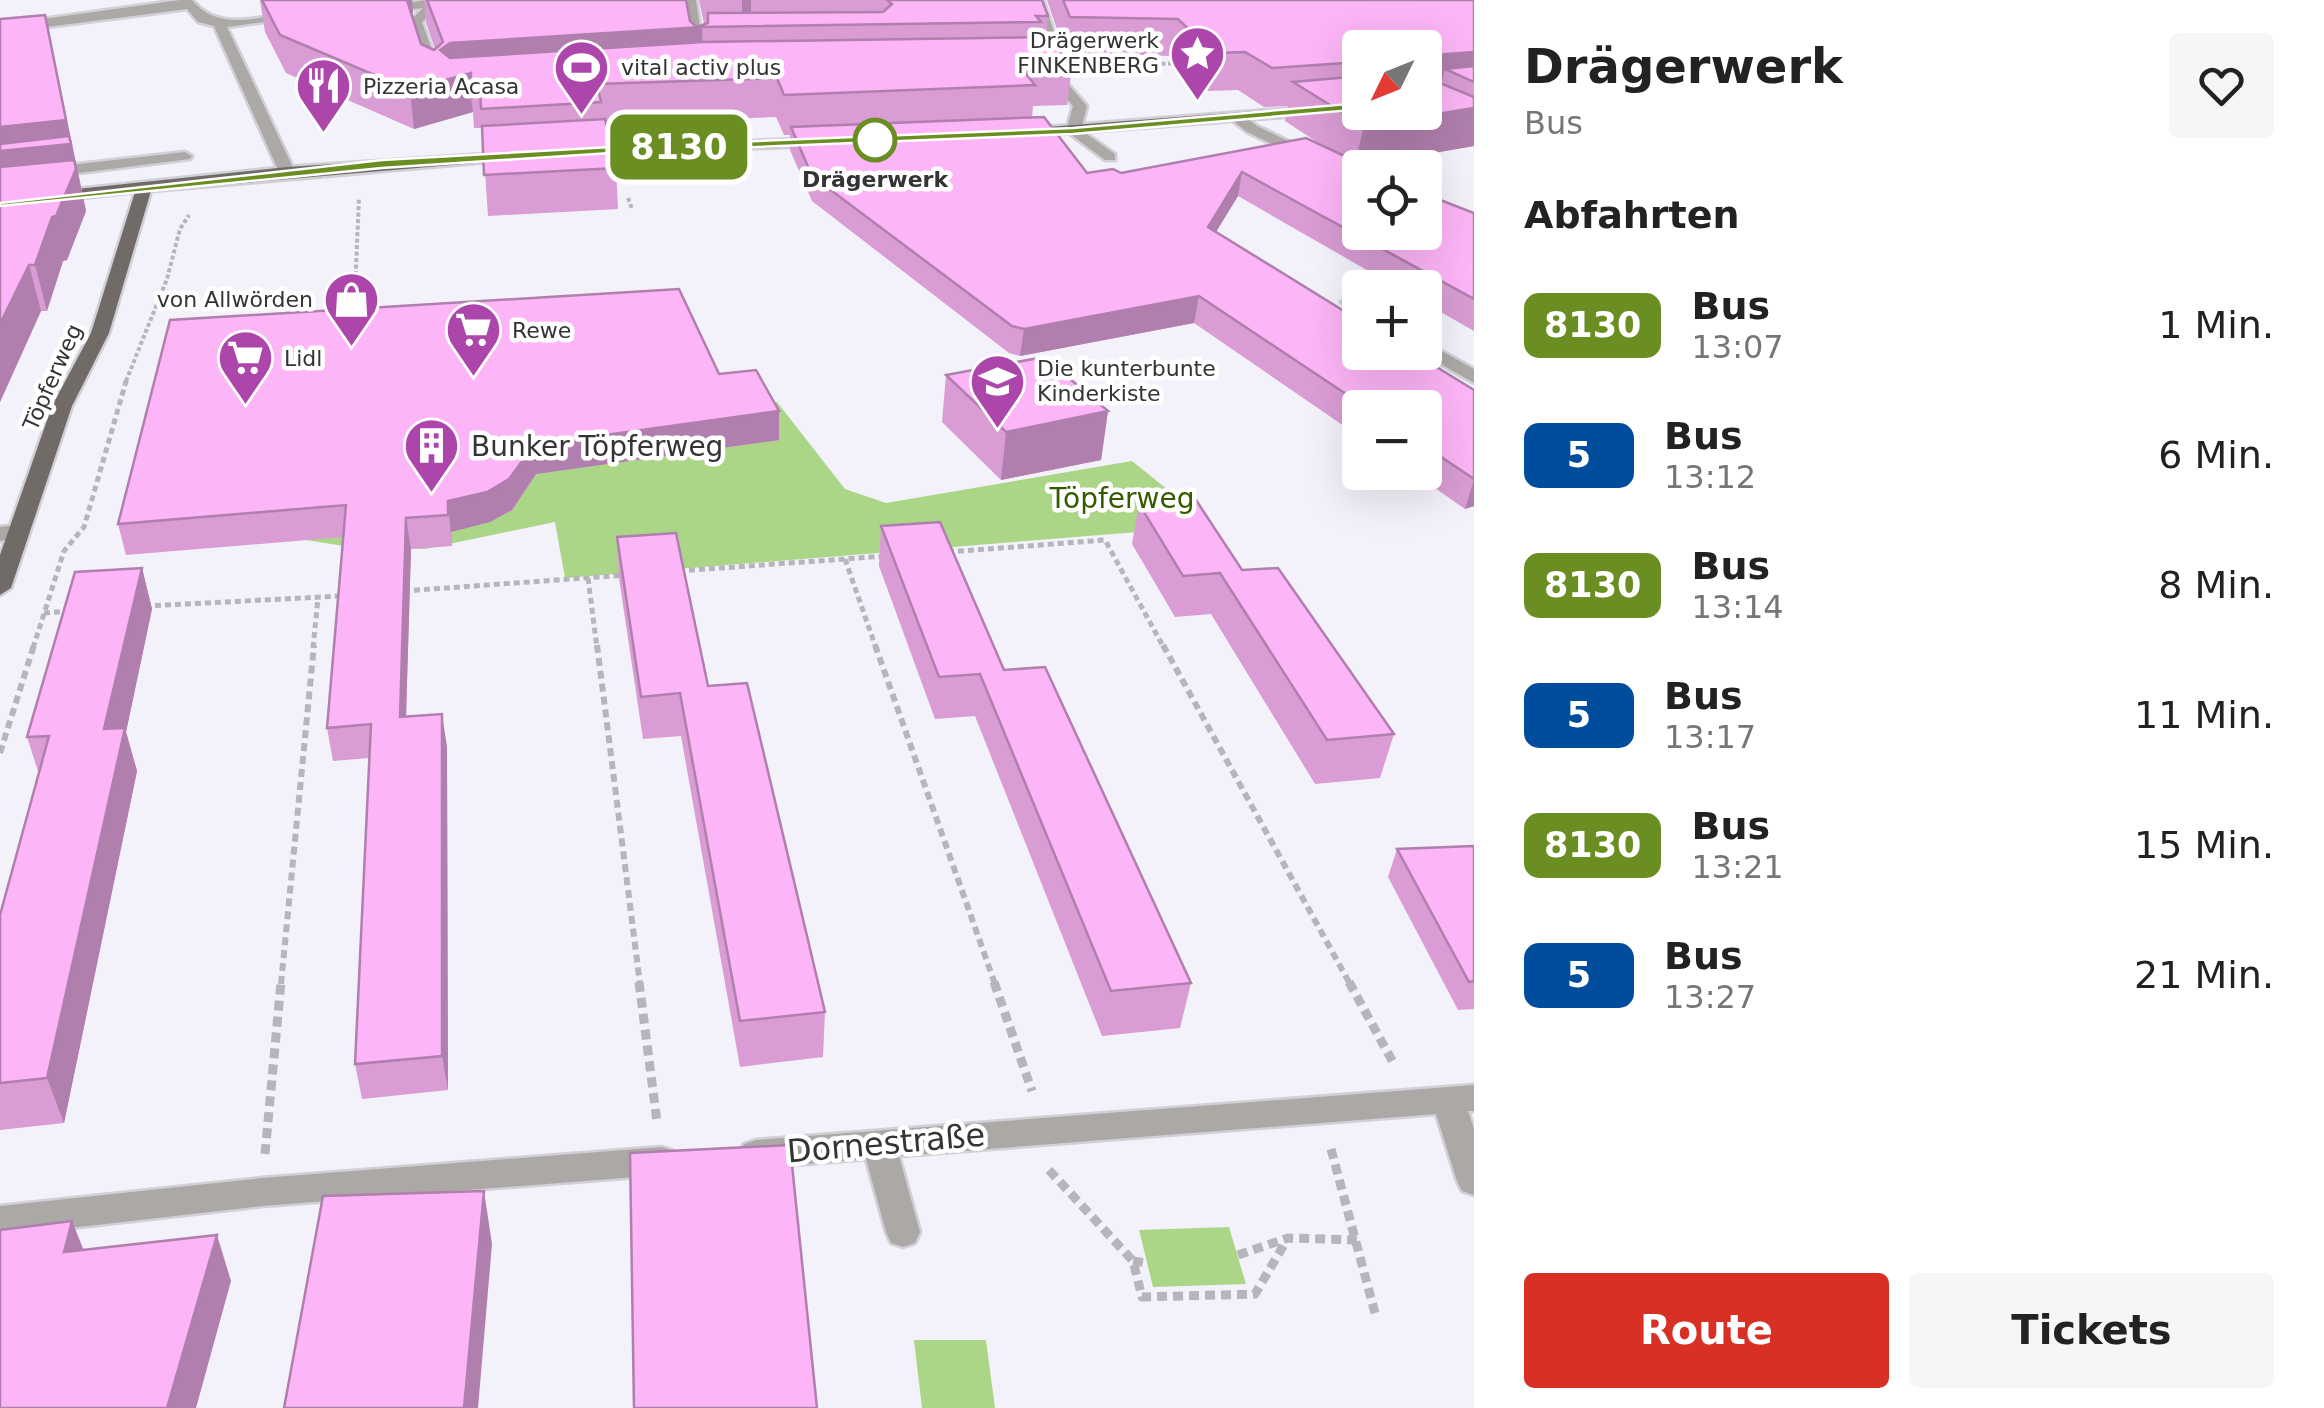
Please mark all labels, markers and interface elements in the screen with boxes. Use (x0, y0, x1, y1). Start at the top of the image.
place icon: Drägerwerk FINKENBERG (1168, 23, 1228, 102)
place label: Drägerwerk FINKENBERG (1017, 28, 1159, 78)
north arrow (1342, 30, 1442, 130)
map controls (1342, 30, 1442, 490)
button: heart (2169, 33, 2274, 138)
sports icon: vital activ plus (552, 37, 612, 116)
text: Drägerwerk (1524, 38, 1843, 94)
place label: vital activ plus (621, 55, 781, 80)
restaurant icon: Pizzeria Acasa (294, 56, 354, 135)
place label: Pizzeria Acasa (363, 74, 519, 99)
text: Bus (1524, 104, 1583, 142)
line badge: 8130 (609, 114, 749, 180)
marker: Drägerwerk (854, 119, 896, 161)
text: 8130 (630, 127, 728, 167)
button: locate (1342, 150, 1442, 250)
place label: Drägerwerk (802, 167, 949, 192)
text: Abfahrten (1524, 193, 1740, 237)
shop icon: von Allwörden (322, 269, 382, 348)
button: + (1342, 270, 1442, 370)
text: Bus (1691, 284, 1770, 328)
place label: von Allwörden (157, 287, 313, 312)
supermarket icon: Rewe (443, 300, 503, 379)
text: 1 Min. (2158, 303, 2274, 347)
text: 8130 (1544, 305, 1641, 345)
place label: Rewe (512, 318, 571, 343)
street label: Töpferweg (17, 320, 87, 435)
supermarket icon: Lidl (215, 328, 275, 407)
text: 13:07 (1691, 328, 1784, 366)
place label: Lidl (284, 346, 322, 371)
school or university icon: Die kunterbunte Kinderkiste (968, 351, 1028, 430)
place label: Die kunterbunte Kinderkiste (1037, 356, 1216, 406)
button: − (1342, 390, 1442, 490)
text: Bus (1664, 414, 1743, 458)
building icon: Bunker Töpferweg (402, 416, 462, 495)
place label: Bunker Töpferweg (471, 430, 723, 463)
text: 6 Min. (2158, 433, 2274, 477)
text: 5 (1567, 435, 1591, 475)
text: 13:12 (1664, 458, 1756, 496)
park label: Töpferweg (1049, 482, 1194, 515)
text: Bus (1691, 544, 1770, 588)
text: 8 Min. (2158, 563, 2274, 607)
text: 8130 (1544, 565, 1641, 605)
text: 13:14 (1691, 588, 1784, 626)
text: Bus (1664, 674, 1743, 718)
text: 11 Min. (2134, 693, 2274, 737)
text: 5 (1567, 695, 1591, 735)
text: 13:17 (1664, 718, 1756, 756)
text: Bus (1691, 804, 1770, 848)
text: 15 Min. (2134, 823, 2274, 867)
text: 8130 (1544, 825, 1641, 865)
text: 13:21 (1691, 848, 1784, 886)
text: Bus (1664, 934, 1743, 978)
text: 21 Min. (2134, 953, 2274, 997)
text: 5 (1567, 955, 1591, 995)
text: 13:27 (1664, 978, 1756, 1016)
street label: Dornestraße (785, 1115, 987, 1171)
button: Route (1524, 1273, 1889, 1388)
button: Tickets (1909, 1273, 2274, 1388)

